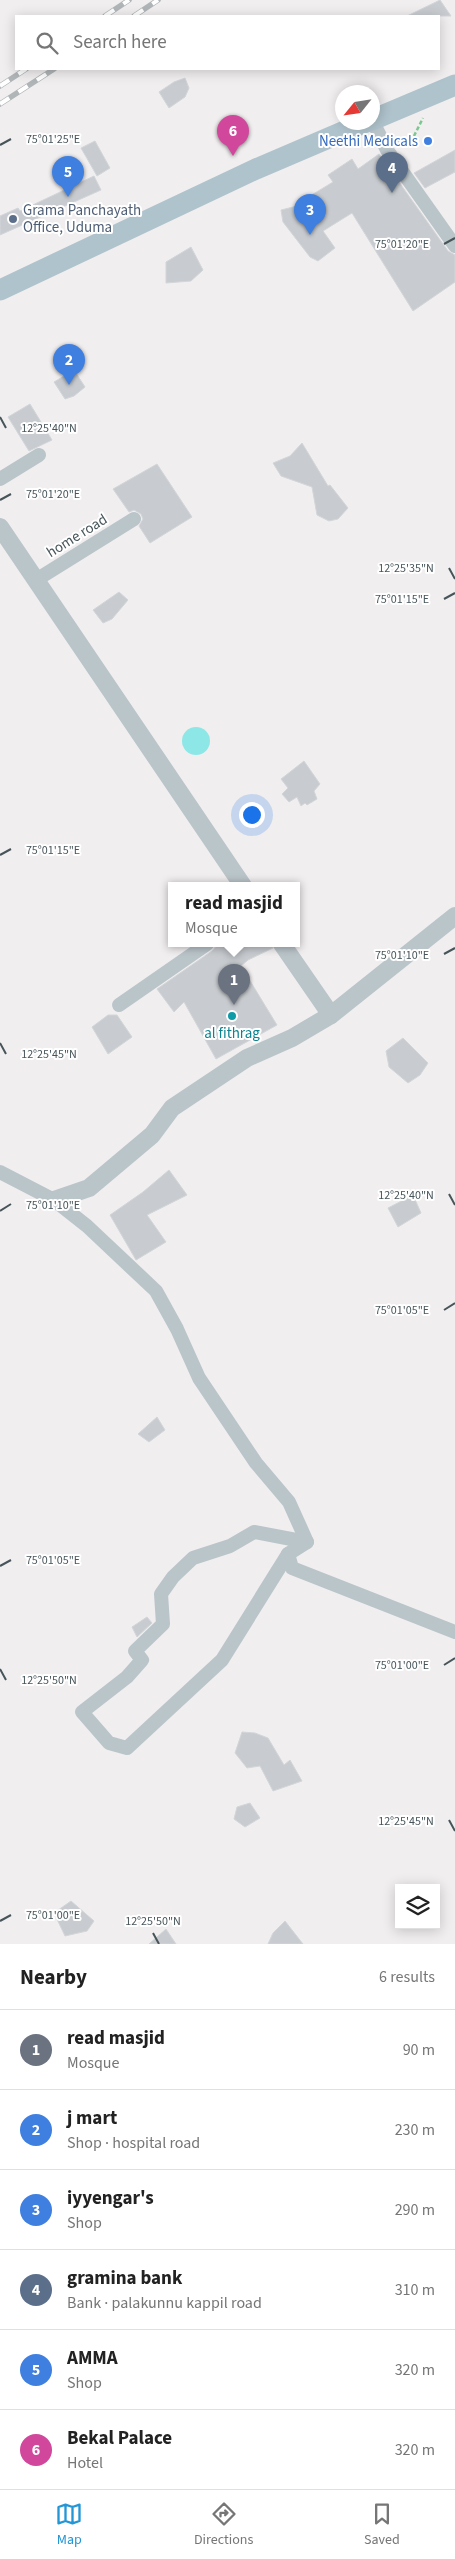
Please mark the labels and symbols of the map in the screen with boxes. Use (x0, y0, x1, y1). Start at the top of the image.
north arrow (335, 85, 380, 130)
pin: 6 (217, 115, 249, 156)
text: 75°01'25"E (26, 131, 80, 148)
place label: Neethi Medicals (319, 131, 418, 152)
marker: Neethi Medicals (422, 135, 434, 147)
pin: 4 (376, 152, 408, 193)
pin: 5 (52, 156, 84, 197)
pin: 3 (294, 194, 326, 235)
place label: Grama Panchayath Office, Uduma (23, 200, 141, 238)
marker: Grama Panchayath Office, Uduma (7, 213, 19, 225)
text: 75°01'20"E (375, 236, 429, 253)
pin: 2 (53, 344, 85, 385)
text: 12°25'40"N (21, 420, 77, 437)
text: 75°01'20"E (26, 486, 80, 503)
street label: home road (43, 509, 111, 563)
text: 12°25'35"N (378, 560, 434, 577)
text: 75°01'15"E (375, 591, 429, 608)
your location (239, 802, 265, 828)
text: 75°01'15"E (26, 842, 80, 859)
text: 75°01'10"E (375, 947, 429, 964)
pin: 1 (218, 964, 250, 1005)
marker: al fithrag (226, 1010, 238, 1022)
place label: al fithrag (204, 1023, 260, 1044)
text: 12°25'45"N (21, 1046, 77, 1063)
text: 12°25'40"N (378, 1187, 434, 1204)
text: 75°01'10"E (26, 1197, 80, 1214)
text: 75°01'05"E (375, 1302, 429, 1319)
text: 75°01'05"E (26, 1552, 80, 1569)
text: 75°01'00"E (375, 1657, 429, 1674)
text: 12°25'50"N (21, 1672, 77, 1689)
text: 12°25'45"N (378, 1813, 434, 1830)
text: 75°01'00"E (26, 1907, 80, 1924)
text: 12°25'50"N (125, 1913, 181, 1930)

